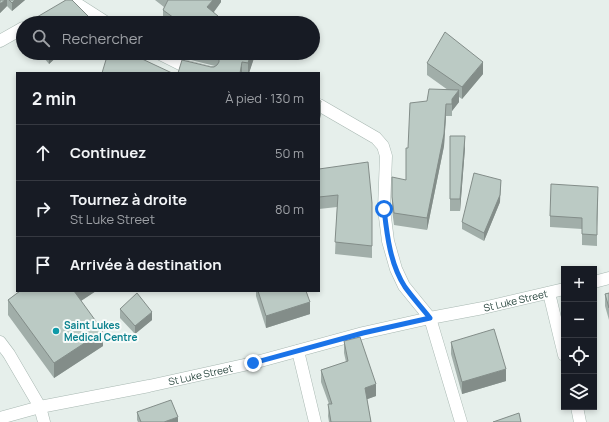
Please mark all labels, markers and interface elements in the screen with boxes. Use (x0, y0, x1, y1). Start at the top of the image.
search box (16, 16, 320, 60)
icon: search (30, 27, 52, 49)
text: Rechercher (62, 28, 143, 49)
text: 2 min (32, 87, 76, 110)
text: À pied · 130 m (225, 89, 304, 107)
icon: ahead (32, 142, 54, 164)
text: Continuez (70, 142, 146, 163)
text: 50 m (275, 144, 304, 162)
text: Tournez à droite (70, 189, 187, 210)
icon: right (32, 198, 54, 220)
text: 80 m (275, 200, 304, 218)
route start (375, 200, 393, 218)
text: St Luke Street (70, 210, 155, 228)
icon: arrive (32, 254, 54, 276)
text: Arrivée à destination (70, 254, 222, 275)
map controls (561, 266, 597, 410)
button: + (561, 266, 597, 302)
street label: St Luke Street (482, 286, 549, 315)
button: − (561, 302, 597, 338)
place label: Saint Lukes Medical Centre (64, 318, 138, 344)
marker: Saint Lukes Medical Centre (51, 326, 61, 336)
button: locate (561, 338, 597, 374)
route end (244, 354, 262, 372)
street label: St Luke Street (167, 361, 234, 389)
button: layers (561, 374, 597, 410)

